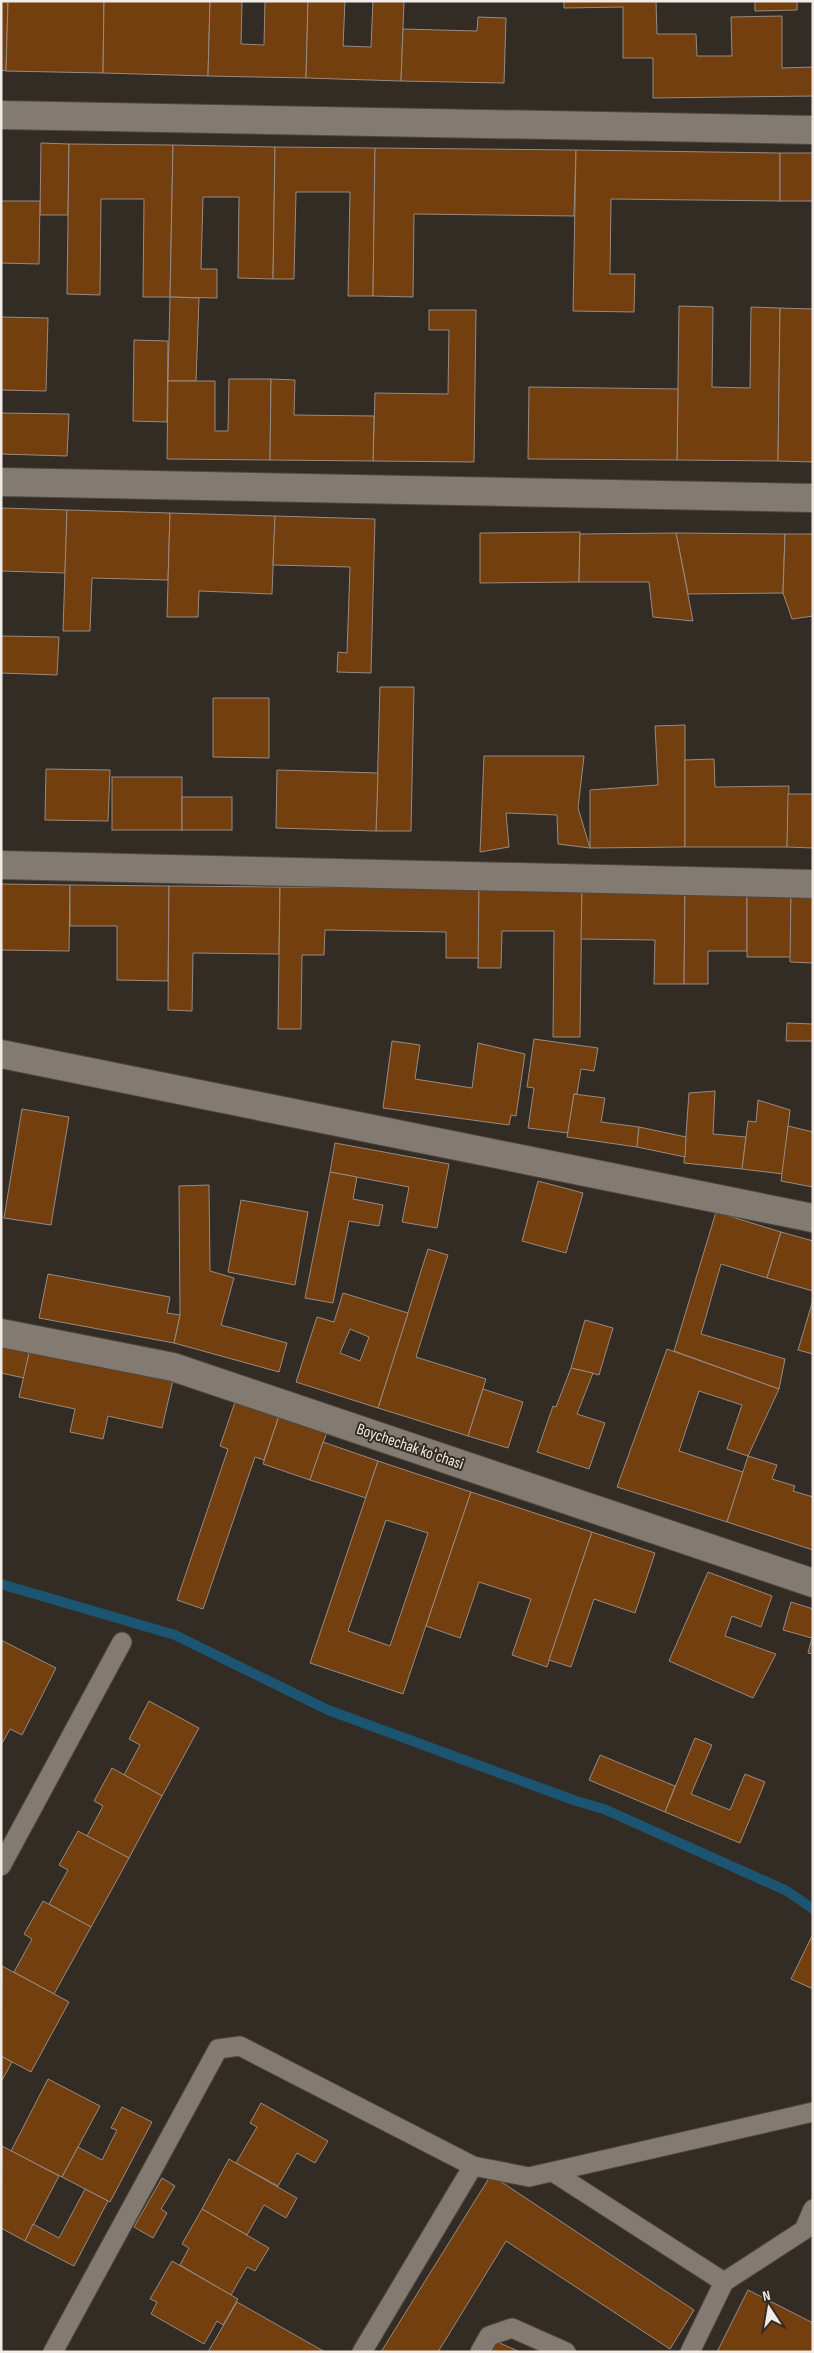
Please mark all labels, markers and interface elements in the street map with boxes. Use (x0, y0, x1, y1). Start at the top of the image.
street label: Boychechak koʻchasi (354, 1420, 466, 1474)
north arrow (744, 2283, 794, 2333)
text: N (761, 2287, 772, 2305)

